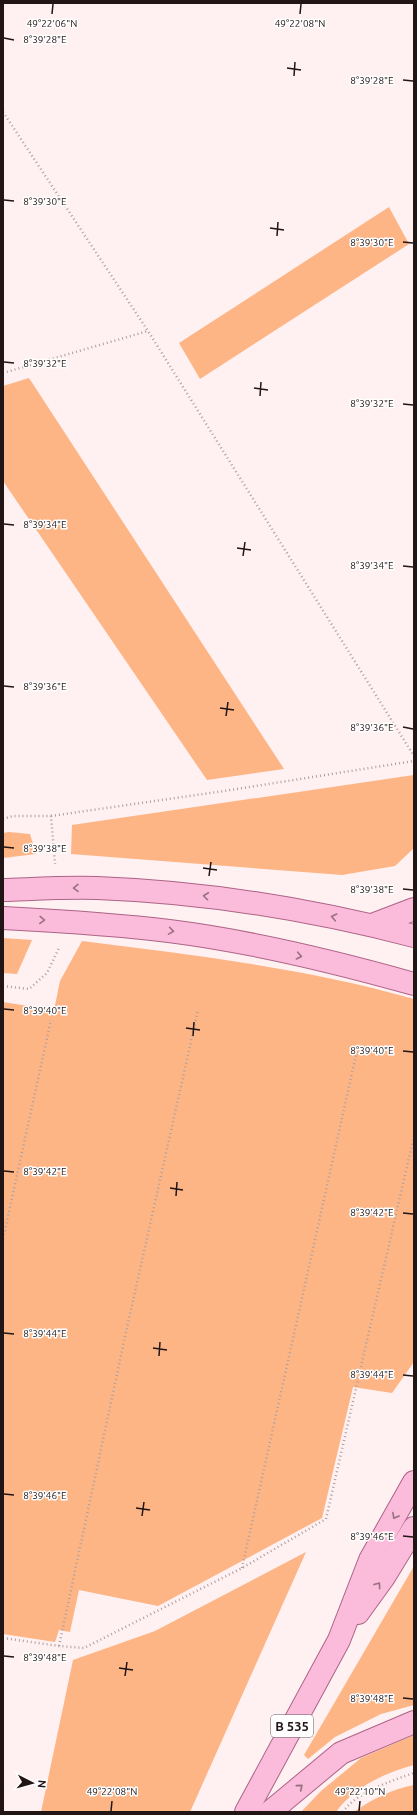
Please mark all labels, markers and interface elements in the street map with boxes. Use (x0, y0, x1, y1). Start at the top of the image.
text: 49°22'06"N (27, 18, 77, 29)
text: 49°22'08"N (275, 18, 325, 29)
text: 8°39'28"E (23, 34, 67, 45)
text: 8°39'28"E (350, 75, 394, 86)
text: 8°39'30"E (23, 196, 67, 207)
text: 8°39'30"E (350, 237, 394, 248)
text: 8°39'32"E (23, 358, 67, 369)
text: 8°39'32"E (350, 398, 394, 409)
text: 8°39'34"E (23, 519, 67, 530)
text: 8°39'34"E (350, 560, 394, 571)
text: 8°39'36"E (23, 681, 67, 692)
text: 8°39'36"E (350, 722, 394, 733)
text: 8°39'38"E (23, 843, 67, 854)
one-way arrow (73, 884, 79, 892)
text: 8°39'38"E (350, 884, 394, 895)
one-way arrow (202, 892, 209, 901)
one-way arrow (331, 913, 337, 921)
one-way arrow (39, 916, 45, 924)
one-way arrow (168, 926, 174, 935)
one-way arrow (296, 951, 302, 959)
text: 8°39'40"E (23, 1005, 67, 1016)
text: 8°39'40"E (350, 1045, 394, 1056)
text: 8°39'42"E (23, 1166, 67, 1177)
text: 8°39'42"E (350, 1207, 394, 1218)
text: 8°39'44"E (23, 1328, 67, 1339)
text: 8°39'44"E (350, 1369, 394, 1380)
text: 8°39'46"E (23, 1490, 67, 1501)
one-way arrow (392, 1512, 399, 1519)
text: 8°39'46"E (350, 1531, 394, 1542)
one-way arrow (373, 1583, 380, 1590)
text: 8°39'48"E (23, 1652, 67, 1663)
text: 8°39'48"E (350, 1693, 394, 1704)
road number: B 535 (271, 1715, 313, 1737)
north arrow (12, 1763, 52, 1803)
text: N (36, 1779, 48, 1789)
one-way arrow (296, 1785, 303, 1792)
text: 49°22'08"N (87, 1786, 137, 1797)
text: 49°22'10"N (335, 1786, 385, 1797)

